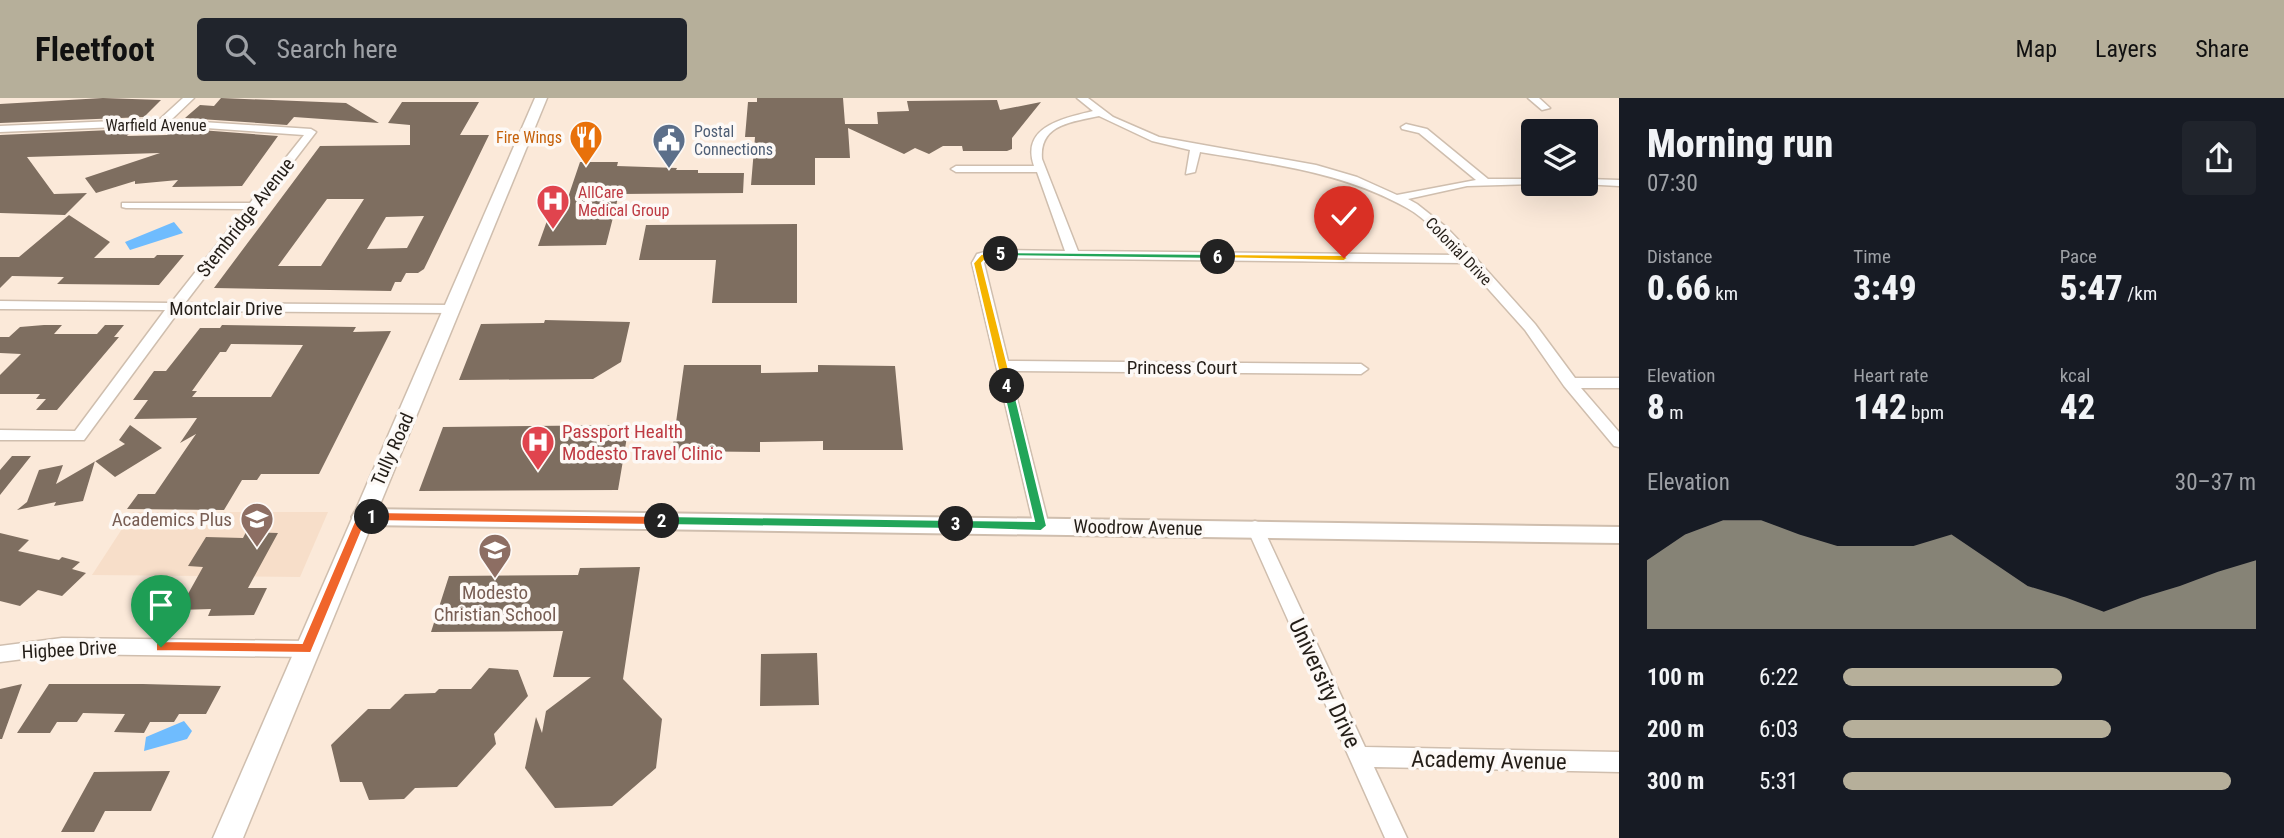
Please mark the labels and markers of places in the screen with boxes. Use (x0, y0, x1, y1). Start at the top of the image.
restaurant icon: Fire Wings (567, 118, 605, 167)
public building icon: Postal Connections (650, 121, 688, 170)
place label: Postal Connections (694, 122, 773, 159)
place label: Fire Wings (496, 128, 562, 147)
hospital icon: AllCare Medical Group (534, 182, 572, 231)
place label: AllCare Medical Group (578, 183, 670, 220)
pin (1314, 186, 1374, 258)
pin: 5 (984, 236, 1018, 272)
pin: 6 (1200, 240, 1236, 274)
pin: 4 (990, 368, 1024, 404)
place label: Passport Health Modesto Travel Clinic (562, 420, 723, 465)
hospital icon: Passport Health Modesto Travel Clinic (519, 423, 557, 472)
school or university icon: Academics Plus (238, 500, 276, 549)
pin: 1 (354, 500, 390, 534)
pin: 2 (644, 504, 680, 538)
pin: 3 (939, 506, 974, 542)
place label: Academics Plus (112, 508, 232, 531)
school or university icon: Modesto Christian School (476, 531, 514, 580)
pin (131, 575, 191, 647)
place label: Modesto Christian School (434, 581, 556, 626)

